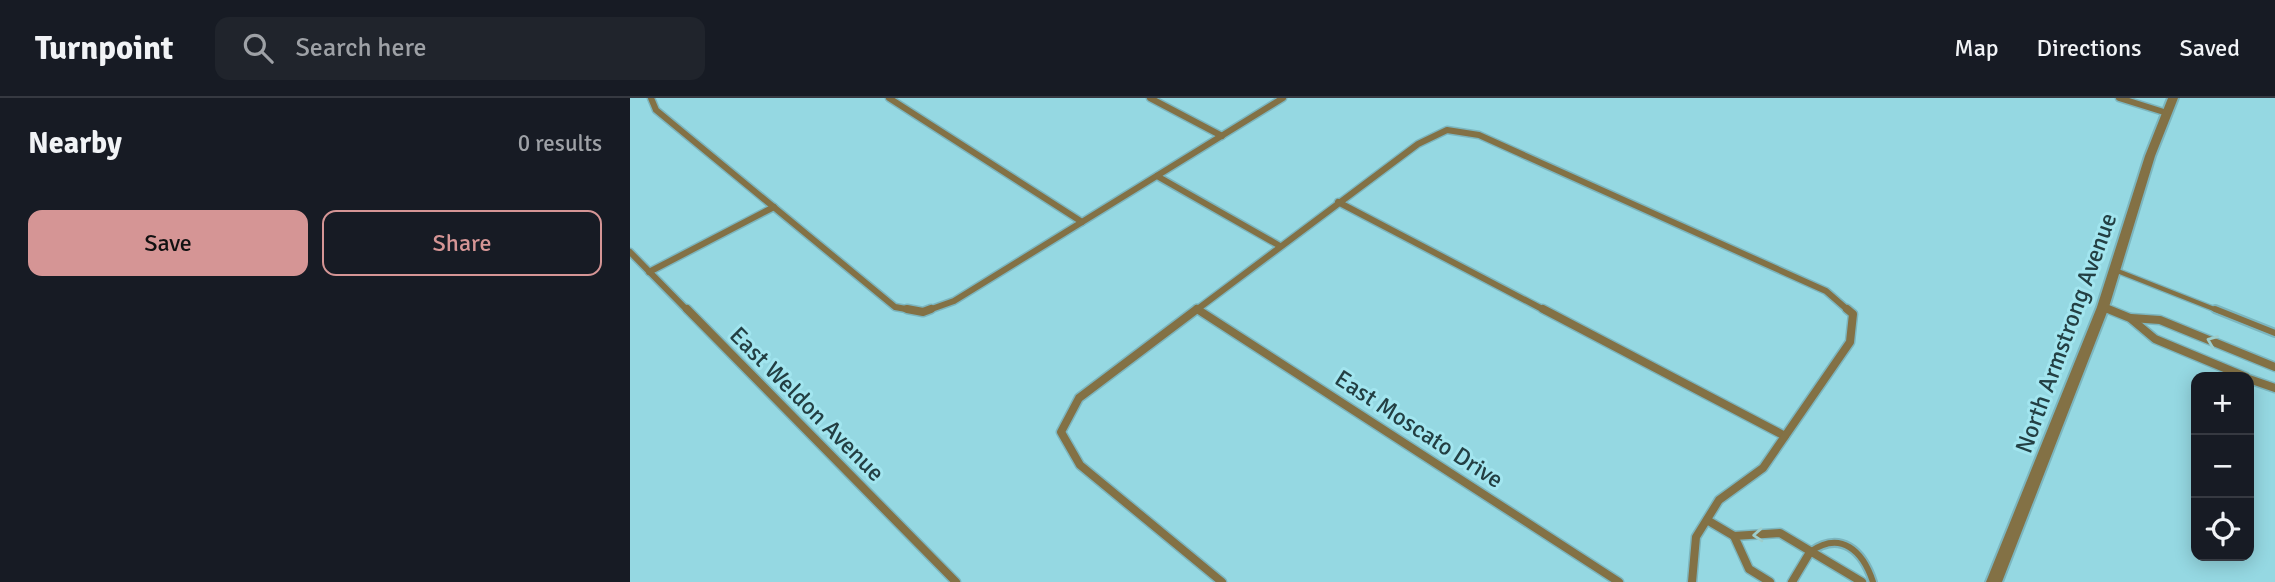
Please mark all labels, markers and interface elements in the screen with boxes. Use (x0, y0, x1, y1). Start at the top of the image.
search box (215, 17, 705, 80)
text: Turnpoint (35, 28, 173, 69)
icon: search (239, 29, 277, 67)
text: Search here (295, 32, 427, 64)
text: Map (1954, 33, 1999, 63)
text: Directions (2037, 33, 2142, 63)
text: Saved (2180, 33, 2240, 63)
text: Nearby (28, 125, 122, 162)
text: 0 results (518, 129, 602, 158)
street label: North Armstrong Avenue (2009, 209, 2123, 457)
button: Save (28, 210, 308, 276)
button: Share (322, 210, 602, 276)
street label: East Weldon Avenue (723, 320, 891, 488)
one-way arrow (2206, 336, 2218, 350)
street label: East Moscato Drive (1329, 363, 1509, 495)
map controls (2191, 372, 2254, 561)
button: + (2191, 372, 2254, 435)
button: − (2191, 435, 2254, 498)
button: locate (2191, 498, 2254, 561)
one-way arrow (1753, 527, 1764, 542)

